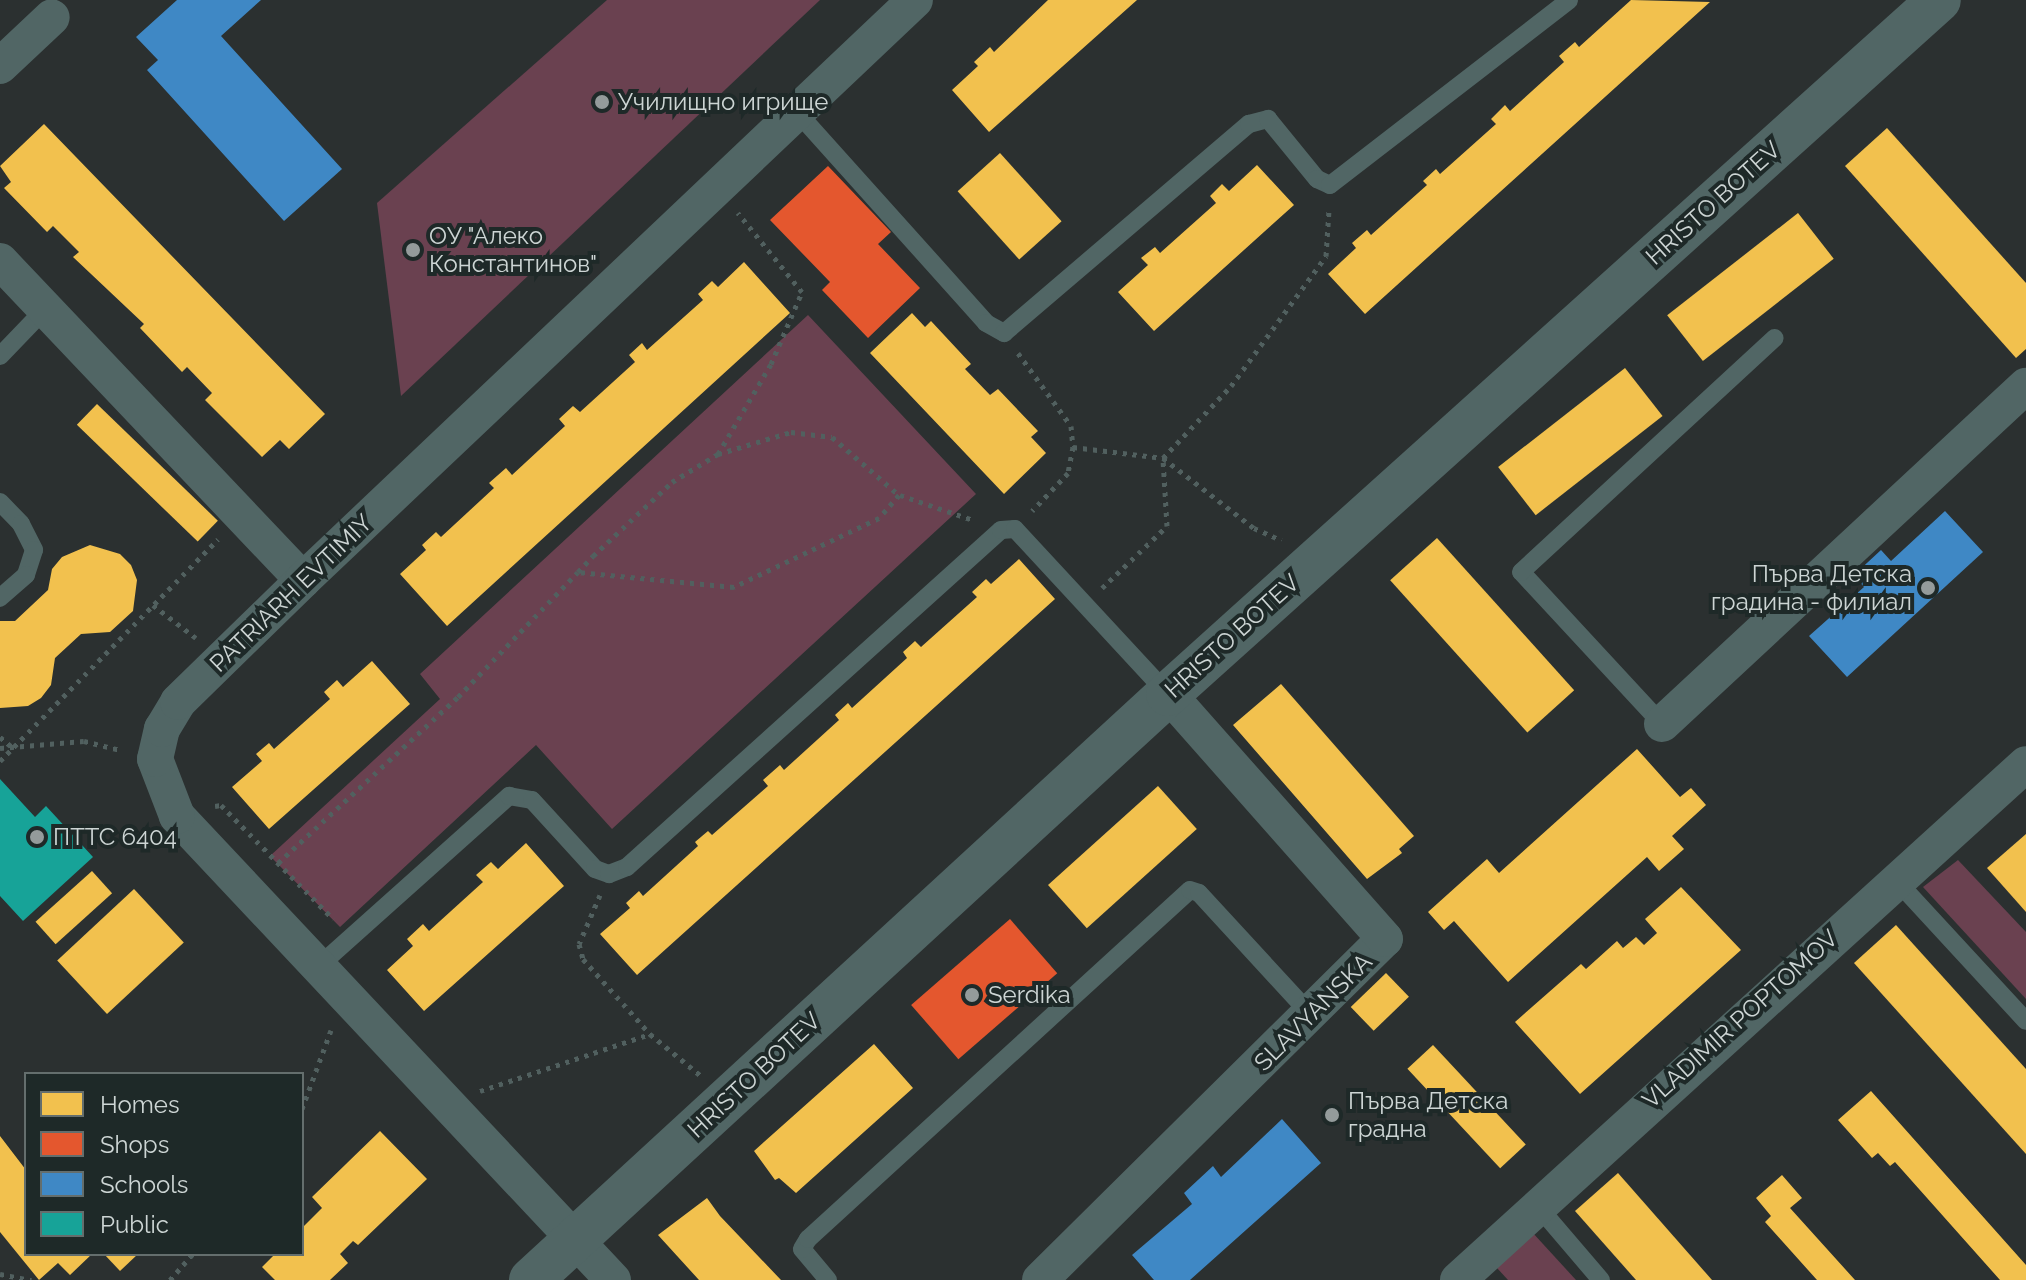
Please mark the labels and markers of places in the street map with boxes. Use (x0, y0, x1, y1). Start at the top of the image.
place label: Училищно игрище (618, 88, 828, 116)
marker: Училищно игрище (593, 93, 611, 111)
place label: ОУ "Алеко Константинов" (429, 222, 597, 278)
marker: ОУ "Алеко Константинов" (404, 241, 422, 259)
place label: Първа Детска градина - филиал (1711, 560, 1912, 616)
marker: Първа Детска градина - филиал (1919, 579, 1937, 597)
place label: ПТТС 6404 (53, 823, 177, 851)
marker: ПТТС 6404 (28, 828, 46, 846)
place label: Serdika (988, 981, 1071, 1009)
marker: Serdika (963, 986, 981, 1004)
place label: Първа Детска градна (1348, 1087, 1508, 1143)
marker: Първа Детска градна (1323, 1106, 1341, 1124)

